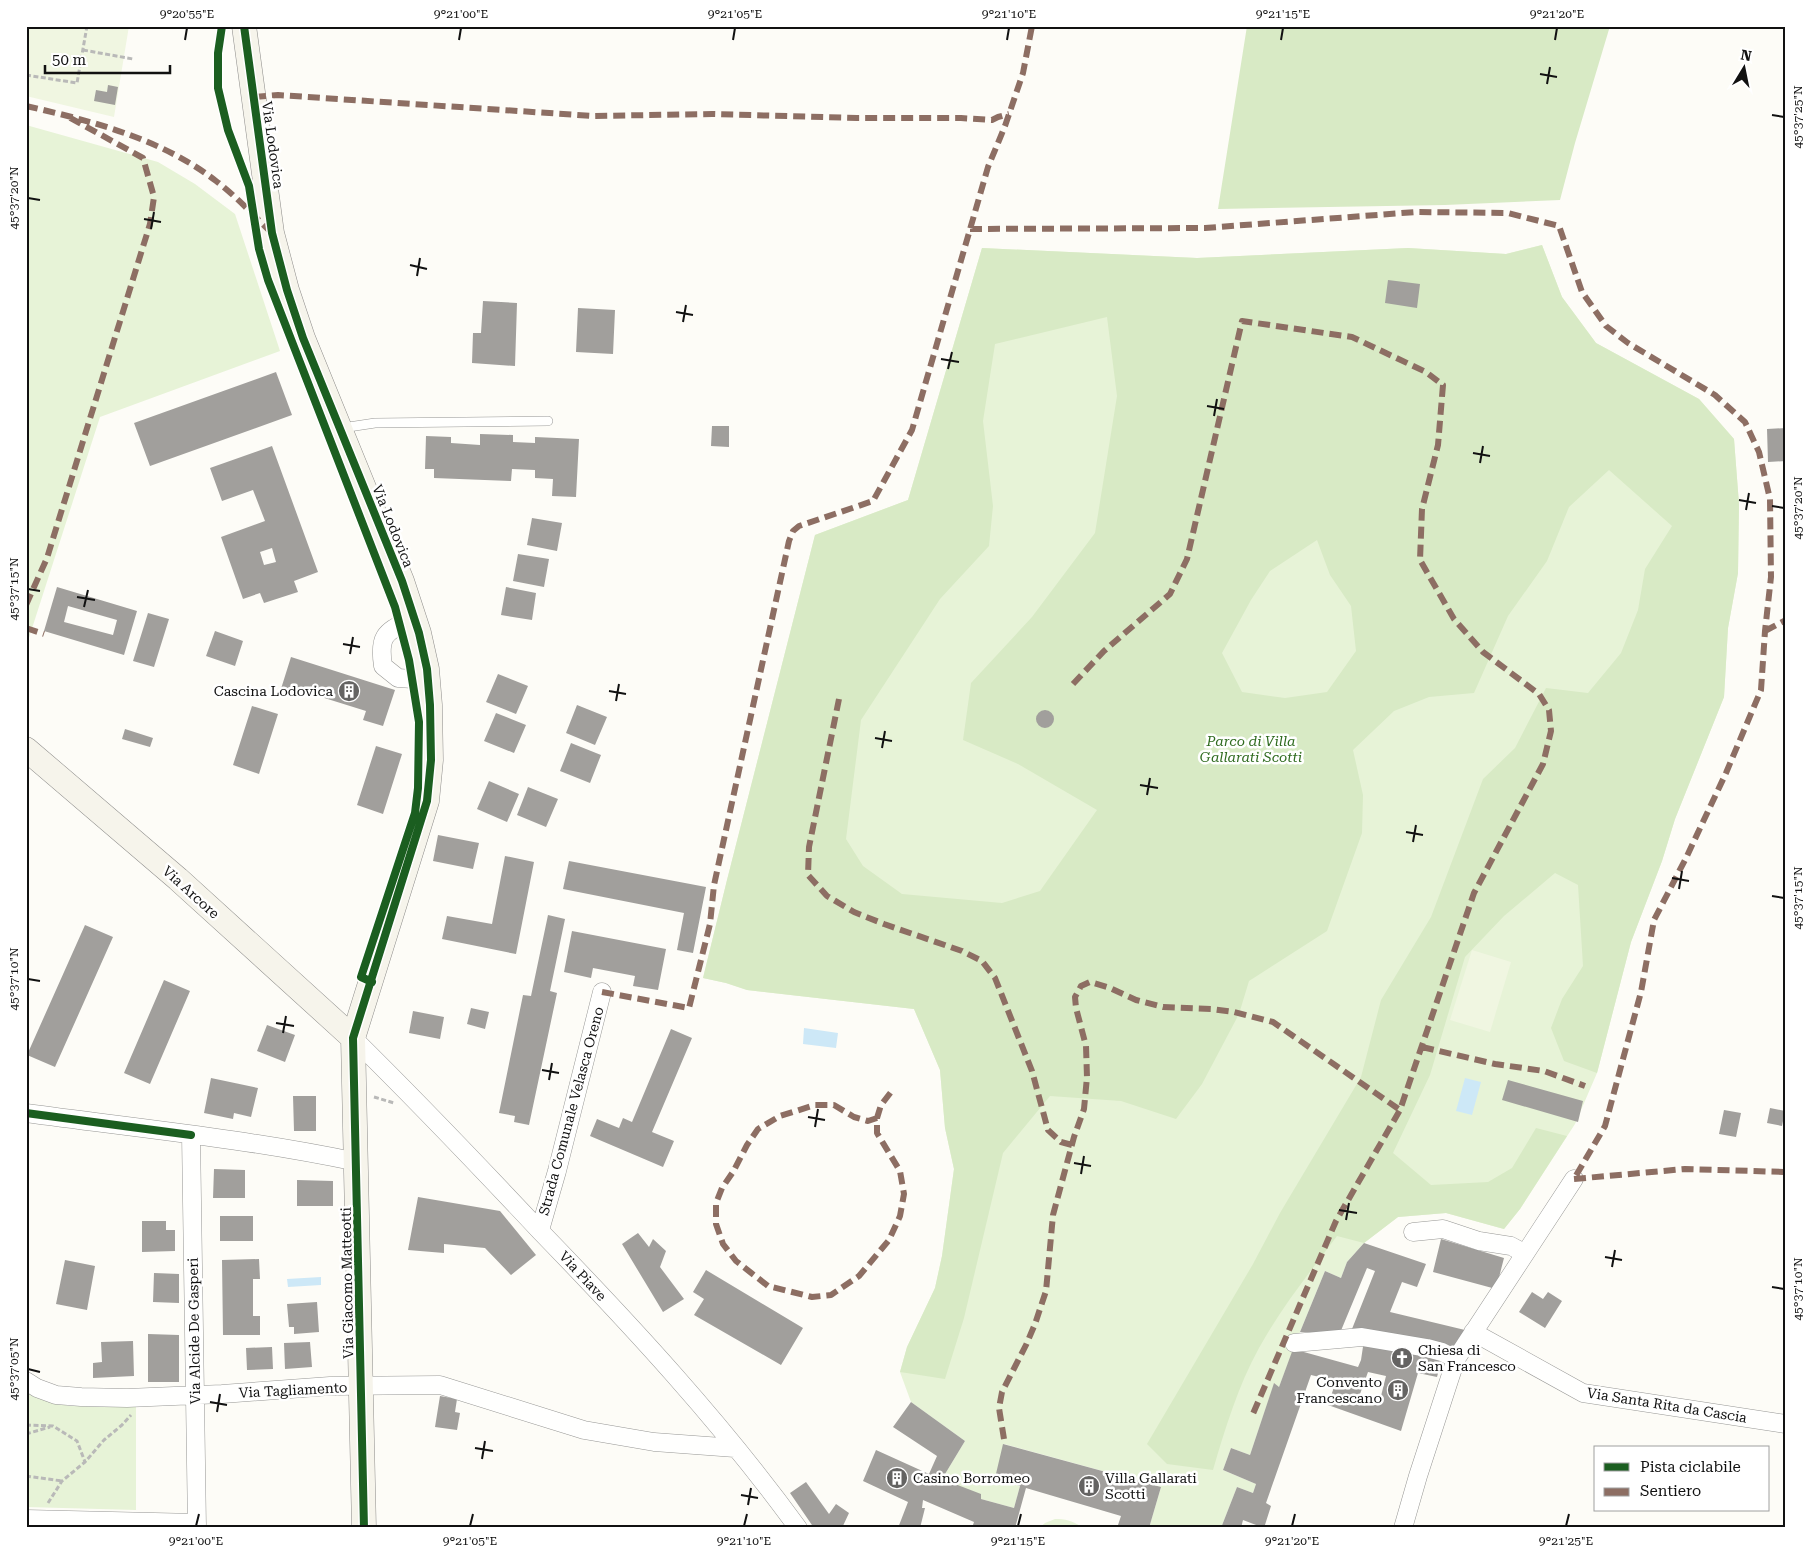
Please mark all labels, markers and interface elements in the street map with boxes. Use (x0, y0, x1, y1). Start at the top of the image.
text: 9°20'55"E (160, 7, 214, 21)
text: 9°21'00"E (434, 7, 488, 21)
text: 9°21'05"E (708, 7, 762, 21)
text: 9°21'10"E (982, 7, 1036, 21)
text: 9°21'15"E (1256, 7, 1310, 21)
text: 9°21'20"E (1530, 7, 1584, 21)
scale bar (45, 42, 170, 74)
north arrow (1720, 42, 1770, 92)
text: N (1740, 46, 1753, 64)
text: 50 m (52, 51, 87, 69)
text: 45°37'25"N (1791, 85, 1805, 149)
street label: Via Lodovica (259, 100, 287, 190)
text: 45°37'20"N (7, 166, 21, 230)
text: 45°37'20"N (1791, 476, 1805, 540)
street label: Via Lodovica (369, 482, 417, 570)
text: 45°37'15"N (7, 557, 21, 621)
building icon: Cascina Lodovica (337, 679, 361, 703)
place label: Cascina Lodovica (214, 683, 333, 699)
park label: Parco di Villa Gallarati Scotti (1200, 733, 1302, 765)
street label: Via Arcore (159, 862, 223, 922)
text: 45°37'15"N (1791, 866, 1805, 930)
text: 45°37'10"N (7, 947, 21, 1011)
street label: Strada Comunale Velasca Oreno (535, 1005, 607, 1217)
street label: Via Giacomo Matteotti (338, 1206, 356, 1359)
street label: Via Piave (556, 1248, 610, 1304)
street label: Via Alcide De Gasperi (185, 1257, 203, 1404)
text: 45°37'10"N (1791, 1257, 1805, 1321)
text: 45°37'05"N (7, 1337, 21, 1401)
place label: Chiesa di San Francesco (1418, 1342, 1516, 1374)
church icon: Chiesa di San Francesco (1390, 1346, 1414, 1370)
place label: Convento Francescano (1296, 1374, 1382, 1406)
building icon: Convento Francescano (1386, 1378, 1410, 1402)
street label: Via Tagliamento (238, 1379, 348, 1401)
street label: Via Santa Rita da Cascia (1586, 1384, 1749, 1426)
legend (1594, 1446, 1770, 1512)
text: Pista ciclabile (1640, 1458, 1741, 1476)
building icon: Casino Borromeo (885, 1466, 909, 1490)
place label: Casino Borromeo (913, 1470, 1030, 1486)
place label: Villa Gallarati Scotti (1105, 1470, 1197, 1502)
building icon: Villa Gallarati Scotti (1077, 1474, 1101, 1498)
text: Sentiero (1640, 1482, 1701, 1500)
text: 9°21'00"E (169, 1534, 223, 1548)
text: 9°21'05"E (443, 1534, 497, 1548)
text: 9°21'10"E (717, 1534, 771, 1548)
text: 9°21'15"E (991, 1534, 1045, 1548)
text: 9°21'20"E (1265, 1534, 1319, 1548)
text: 9°21'25"E (1539, 1534, 1593, 1548)

